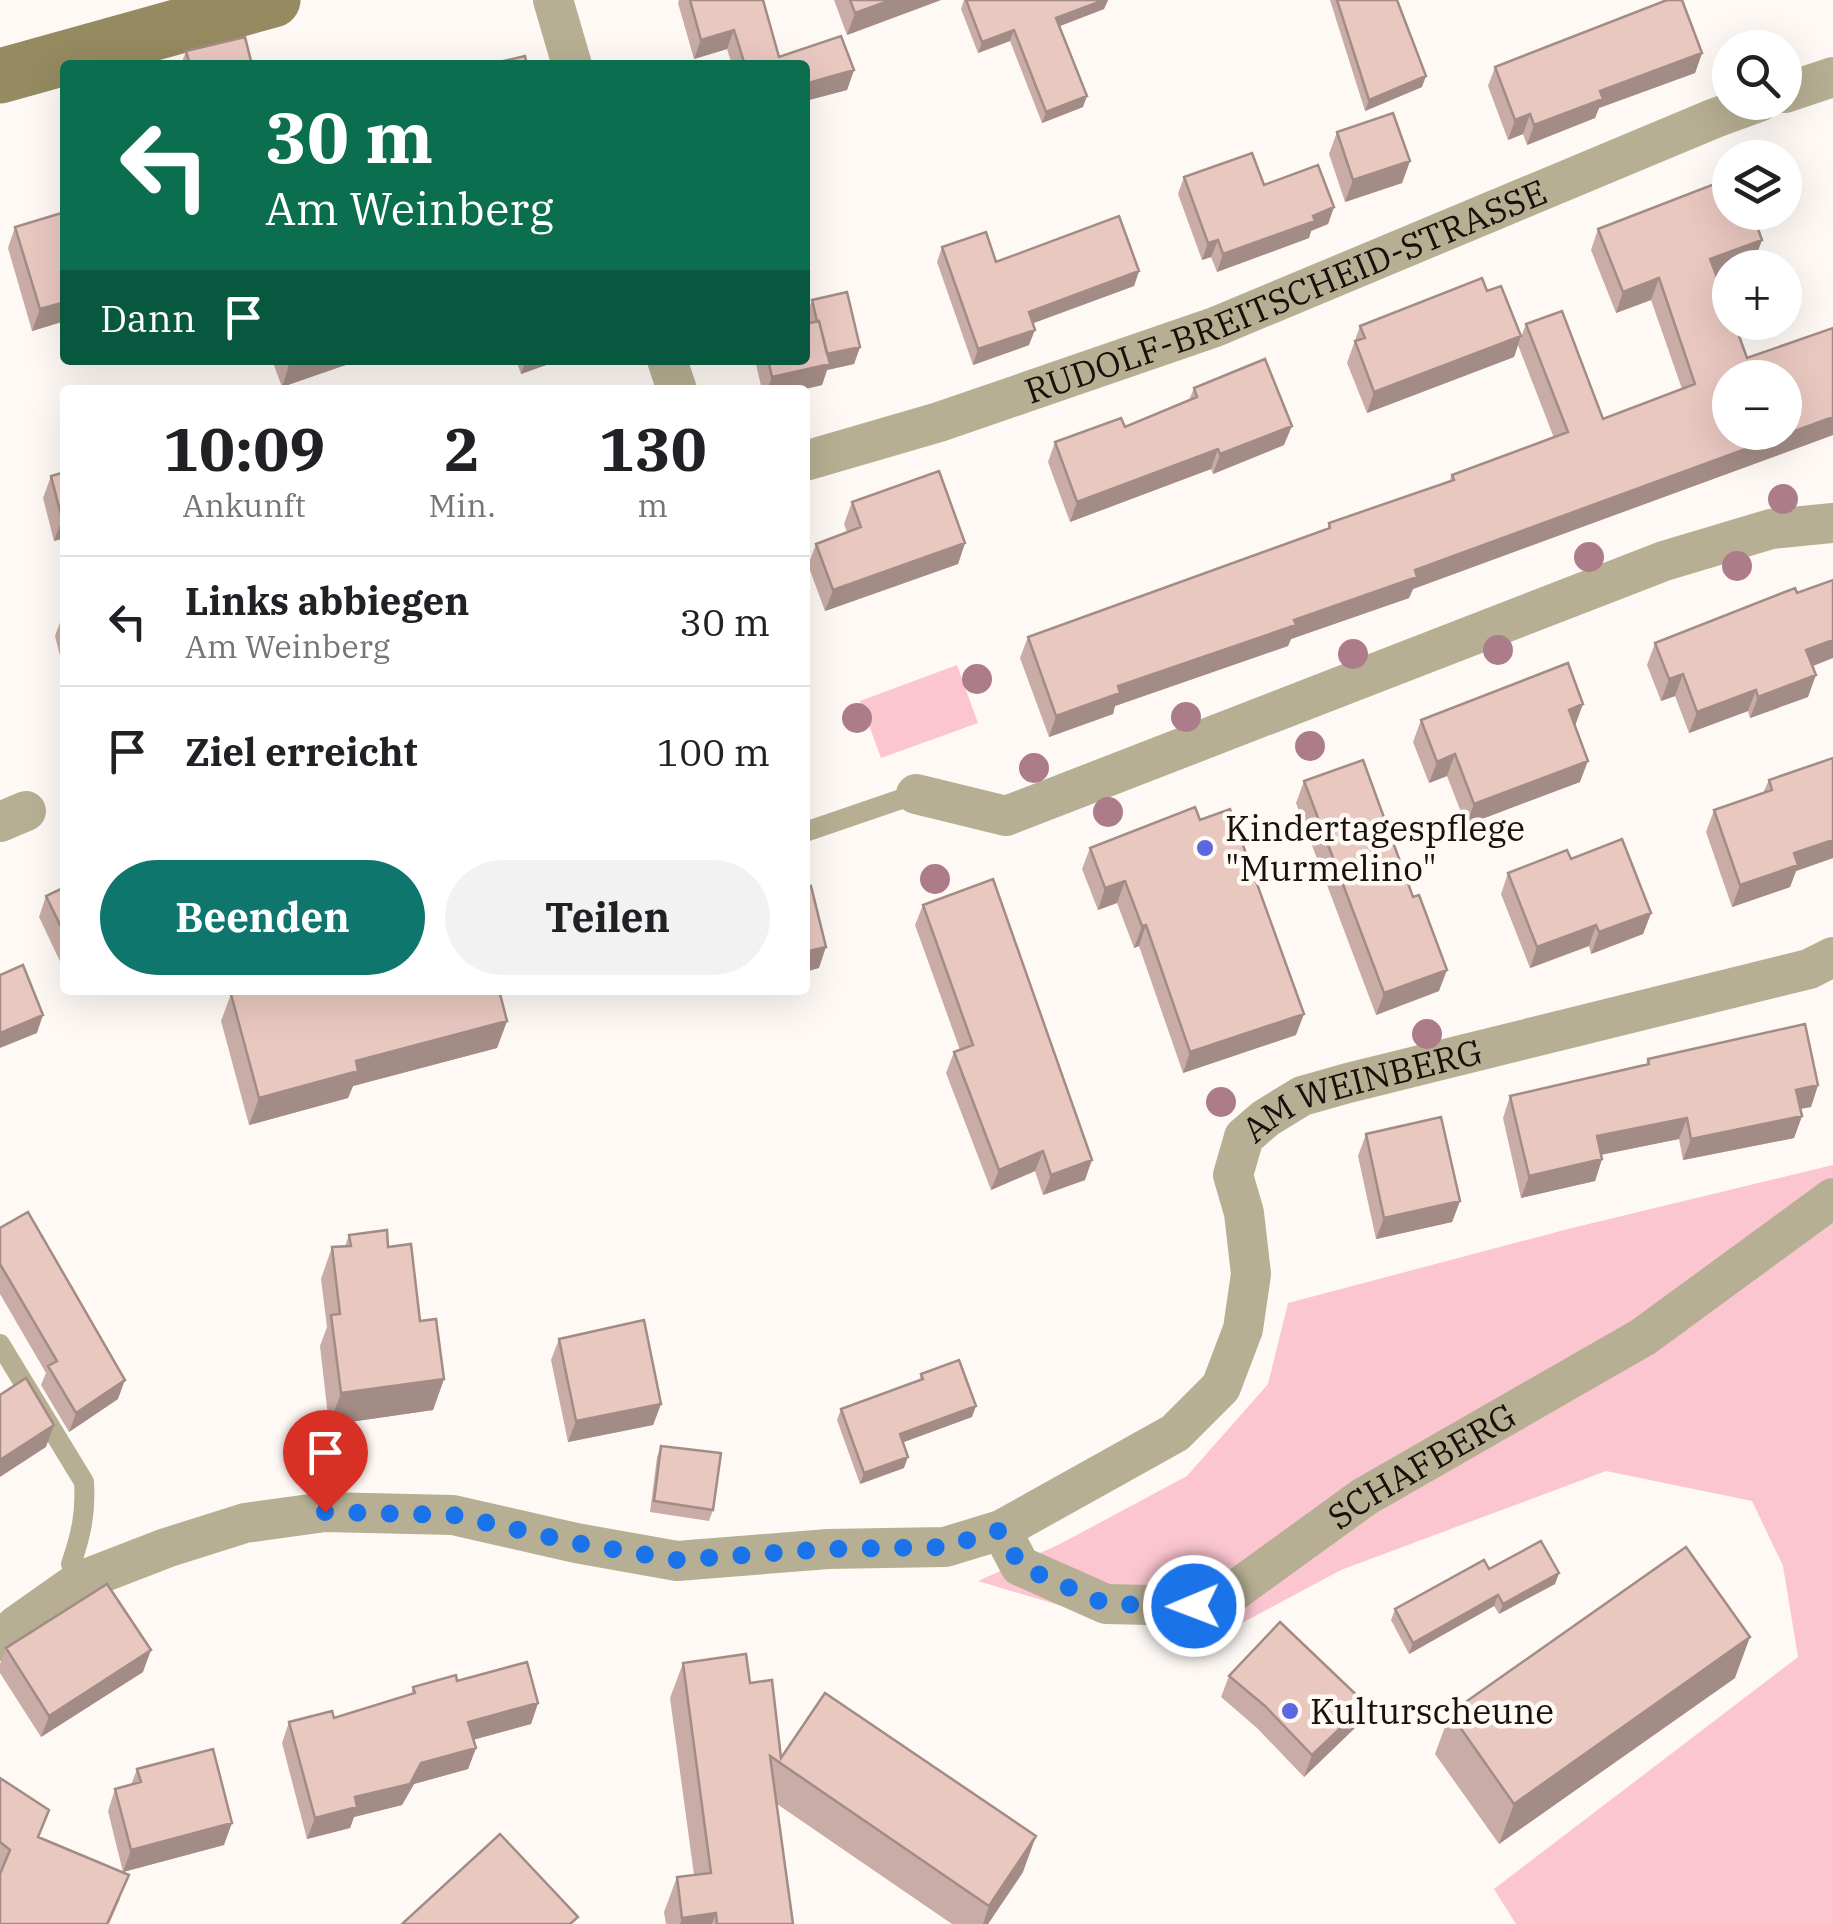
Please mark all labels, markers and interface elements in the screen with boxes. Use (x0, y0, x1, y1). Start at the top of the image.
map controls (1712, 30, 1802, 450)
button: search (1712, 30, 1802, 120)
text: 30 m (265, 91, 433, 182)
icon: left (100, 100, 230, 230)
button: layers (1712, 140, 1802, 230)
street label: RUDOLF-BREITSCHEID-STRASSE (1018, 168, 1553, 414)
text: Am Weinberg (265, 179, 554, 237)
button: + (1712, 250, 1802, 340)
icon: arrive (216, 290, 271, 345)
text: Dann (100, 293, 196, 342)
button: − (1712, 360, 1802, 450)
text: 10:09 (163, 409, 325, 488)
text: 2 (444, 409, 480, 488)
text: 130 (599, 409, 707, 488)
text: Ankunft (183, 484, 306, 526)
text: Min. (428, 484, 496, 526)
text: m (638, 484, 668, 526)
text: Links abbiegen (185, 576, 469, 625)
icon: left (100, 594, 155, 649)
text: 30 m (679, 597, 770, 646)
text: Am Weinberg (185, 625, 390, 667)
icon: arrive (100, 724, 155, 779)
text: Ziel erreicht (185, 727, 418, 776)
text: 100 m (657, 727, 770, 776)
place label: Kindertagespflege "Murmelino" (1225, 805, 1525, 891)
marker: Kindertagespflege "Murmelino" (1194, 837, 1216, 859)
button: Beenden (100, 860, 425, 975)
button: Teilen (445, 860, 770, 975)
street label: AM WEINBERG (1232, 1028, 1487, 1152)
street label: SCHAFBERG (1318, 1392, 1524, 1539)
pin (283, 1410, 368, 1513)
icon: arrive (298, 1425, 353, 1480)
position arrow (1142, 1554, 1246, 1658)
place label: Kulturscheune (1310, 1688, 1554, 1734)
marker: Kulturscheune (1279, 1700, 1301, 1722)

